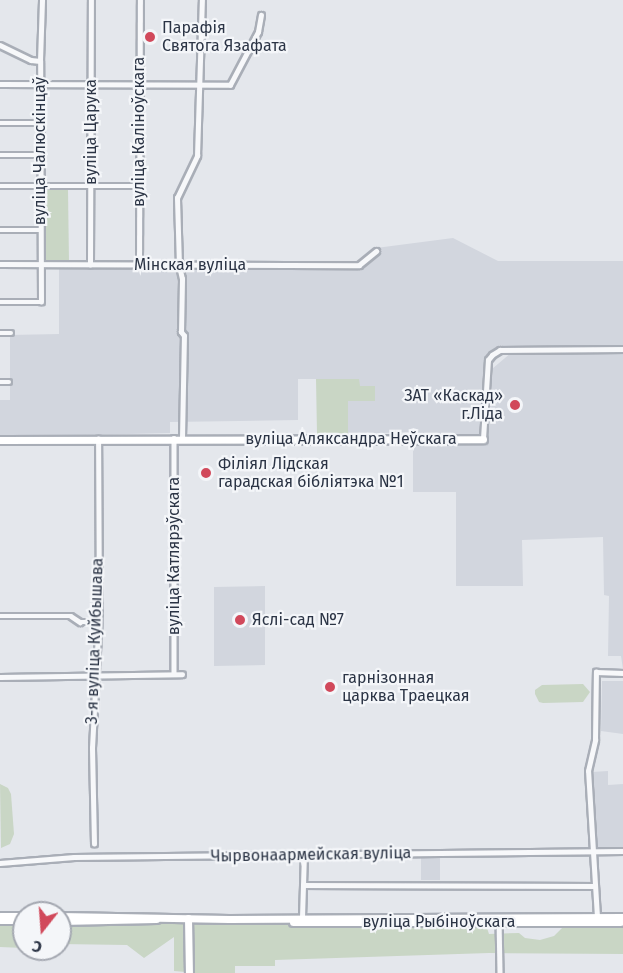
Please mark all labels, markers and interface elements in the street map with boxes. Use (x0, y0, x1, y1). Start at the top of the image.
place label: Парафія Святога Язафата (162, 18, 287, 56)
marker: Парафія Святога Язафата (143, 30, 157, 44)
street label: вуліца Каліноўскага (129, 57, 149, 207)
street label: вуліца Чалюскінцаў (30, 77, 50, 225)
street label: вуліца Царука (81, 79, 101, 185)
street label: Мінская вуліца (134, 255, 246, 275)
place label: ЗАТ «Каскад» г.Ліда (404, 386, 503, 424)
marker: ЗАТ «Каскад» г.Ліда (508, 398, 522, 412)
street label: вуліца Аляксандра Неўскага (245, 429, 457, 449)
place label: Філіял Лідская гарадская бібліятэка №1 (218, 454, 404, 492)
marker: Філіял Лідская гарадская бібліятэка №1 (199, 466, 213, 480)
street label: вуліца Катлярэўскага (164, 477, 184, 635)
street label: 3-я вуліца Куйбышава (82, 557, 108, 725)
place label: Яслі-сад №7 (252, 610, 344, 630)
marker: Яслі-сад №7 (233, 613, 247, 627)
place label: гарнізонная царква Траецкая (342, 668, 470, 706)
marker: гарнізонная царква Траецкая (323, 680, 337, 694)
street label: Чырвонаармейская вуліца (211, 844, 411, 866)
north arrow (12, 901, 72, 961)
street label: вуліца Рыбіноўскага (363, 912, 515, 932)
text: С (30, 936, 44, 957)

